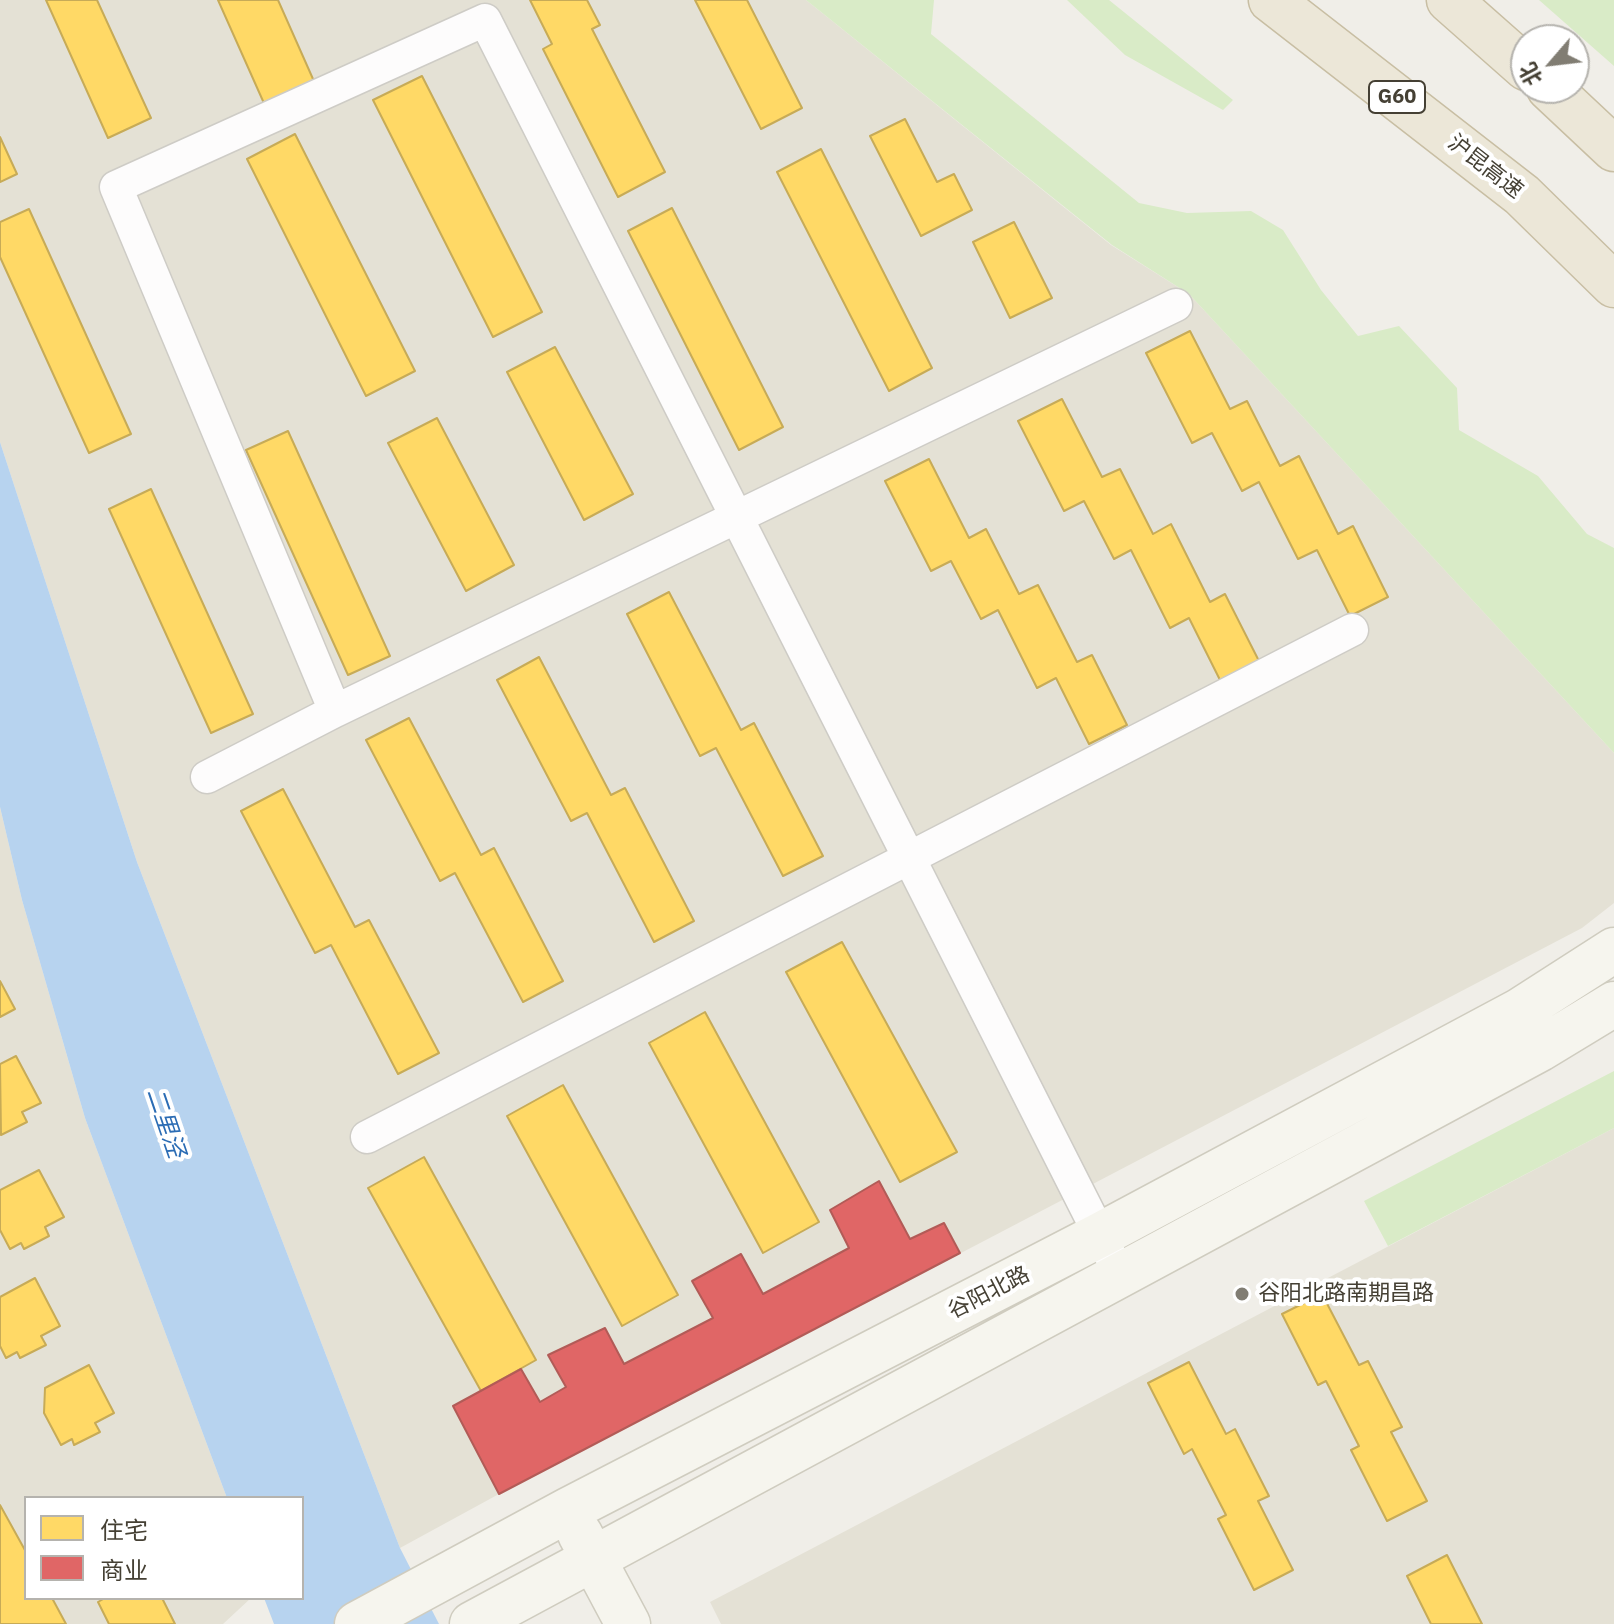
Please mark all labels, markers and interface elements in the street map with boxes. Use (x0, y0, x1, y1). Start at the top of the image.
north arrow (1510, 24, 1590, 104)
text: 北 (1512, 58, 1548, 91)
road number: G60 (1369, 81, 1425, 113)
street label: 沪昆高速 (1442, 130, 1528, 204)
water label: 二里泾 (140, 1084, 190, 1162)
street label: 谷阳北路 (944, 1261, 1034, 1325)
place label: 谷阳北路南期昌路 (1258, 1281, 1434, 1307)
marker: 谷阳北路南期昌路 (1233, 1285, 1251, 1303)
legend (24, 1496, 304, 1600)
text: 住宅 (100, 1514, 148, 1546)
text: 商业 (100, 1554, 148, 1586)

